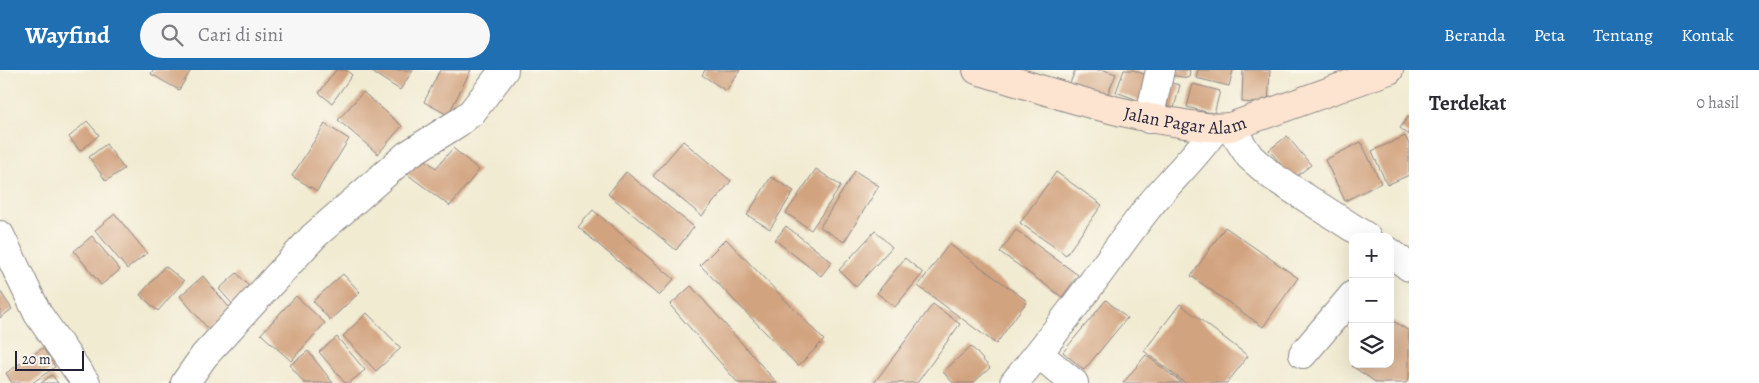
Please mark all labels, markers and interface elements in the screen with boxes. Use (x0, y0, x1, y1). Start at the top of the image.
search box (140, 13, 490, 58)
text: Wayfind (25, 19, 110, 51)
icon: search (158, 21, 186, 49)
text: Cari di sini (198, 22, 283, 48)
text: Beranda (1444, 23, 1506, 47)
text: Peta (1534, 23, 1565, 47)
text: Tentang (1593, 23, 1653, 47)
text: Kontak (1681, 23, 1734, 47)
text: Terdekat (1429, 89, 1507, 117)
text: 0 hasil (1696, 92, 1739, 114)
street label: Jalan Pagar Alam (1121, 101, 1250, 140)
map controls (1349, 233, 1394, 368)
button: + (1349, 233, 1394, 278)
button: − (1349, 278, 1394, 323)
button: layers (1349, 323, 1394, 368)
scale bar (15, 348, 84, 371)
text: 20 m (22, 350, 51, 369)

